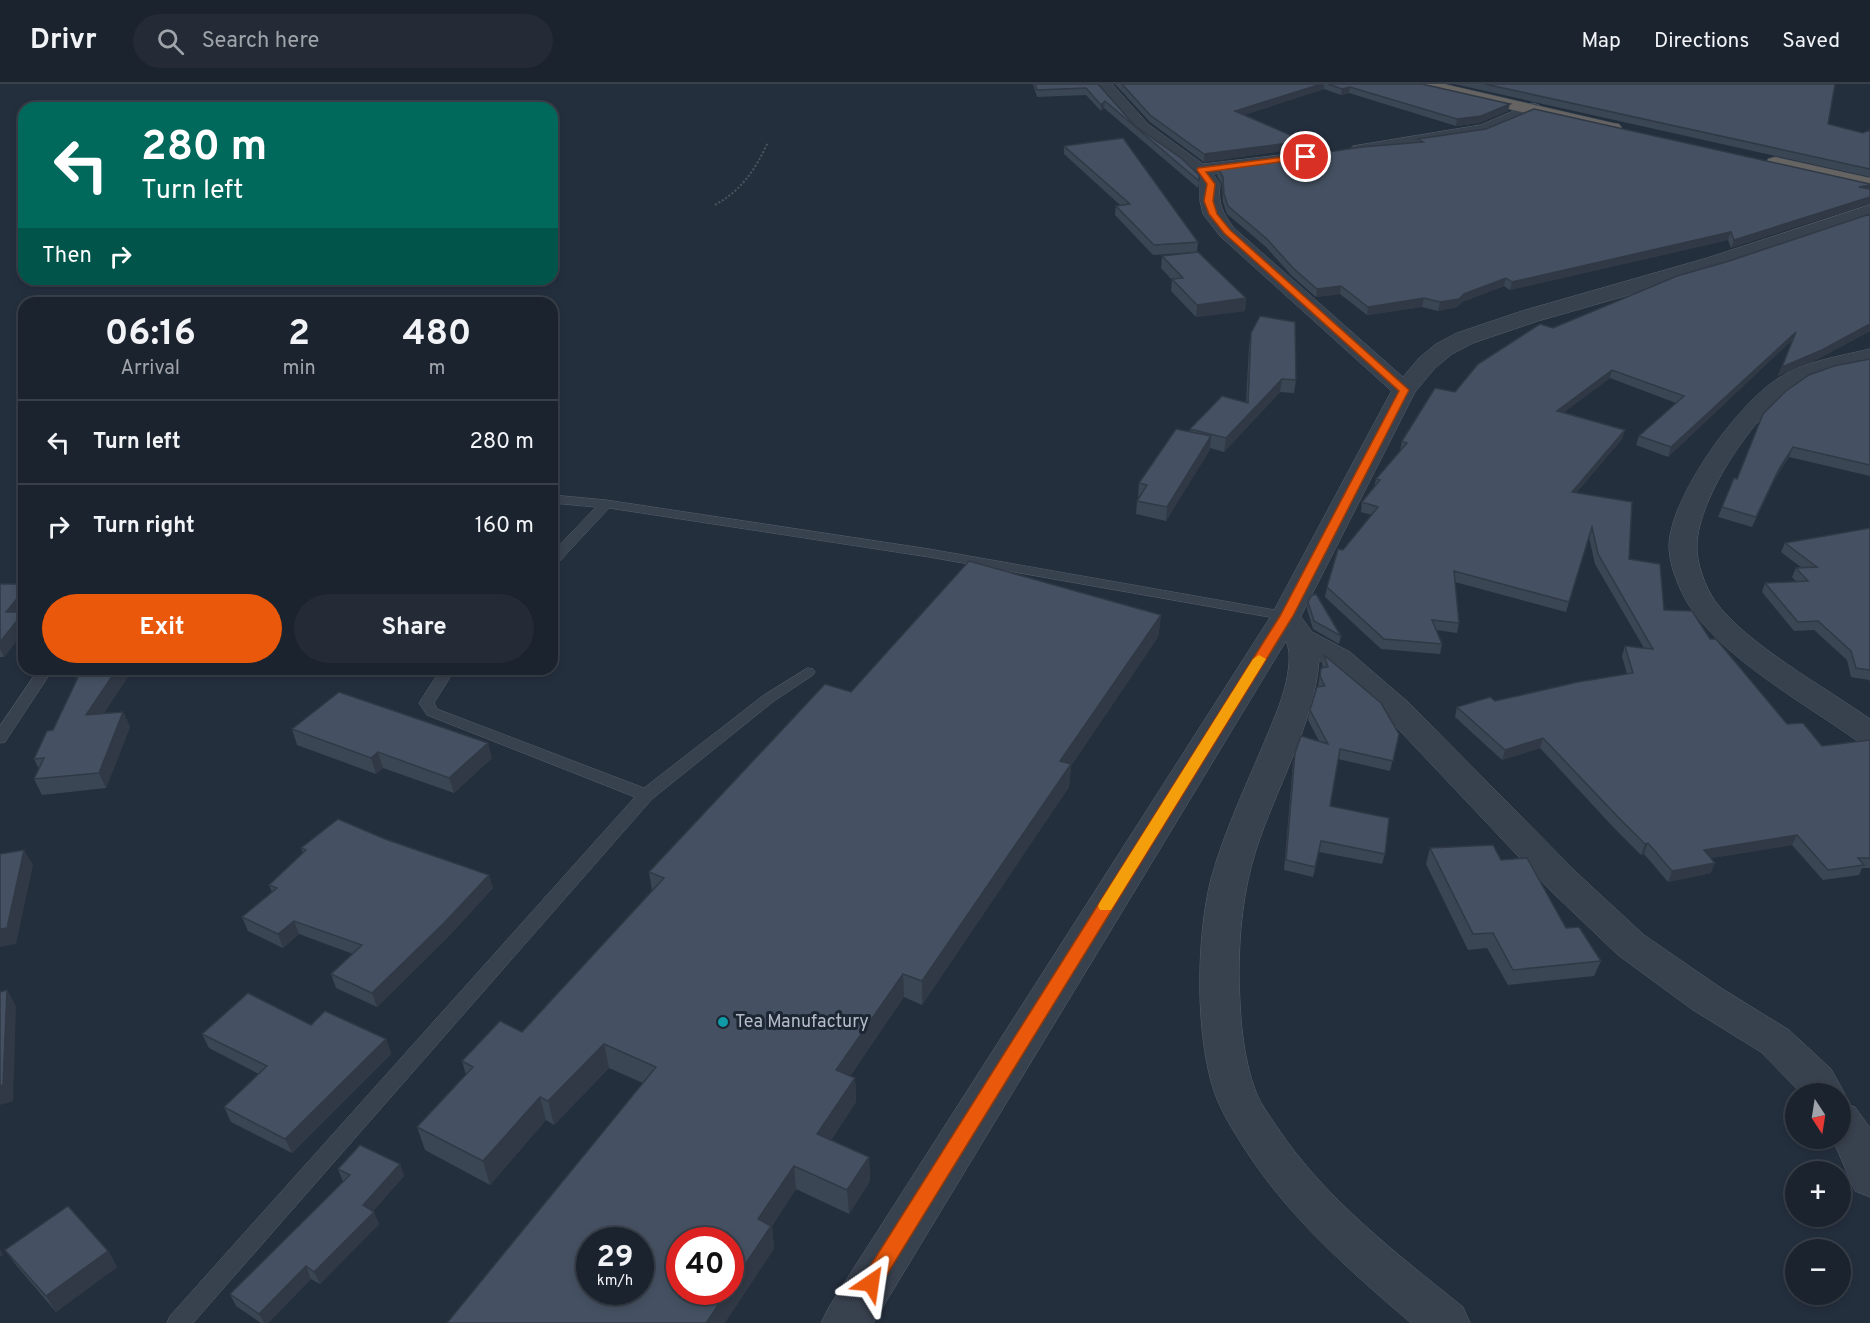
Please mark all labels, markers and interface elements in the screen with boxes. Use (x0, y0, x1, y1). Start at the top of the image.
search box (133, 14, 553, 68)
text: Drivr (30, 23, 97, 59)
icon: search (154, 25, 187, 58)
text: Search here (202, 28, 319, 55)
text: Map (1581, 28, 1621, 55)
text: Directions (1654, 28, 1749, 55)
text: Saved (1782, 28, 1840, 55)
text: 280 m (141, 122, 267, 175)
icon: left (42, 126, 120, 204)
pin (1280, 131, 1331, 182)
icon: arrive (1289, 140, 1322, 173)
text: Turn left (141, 174, 243, 208)
icon: right (104, 240, 137, 273)
text: Then (42, 243, 92, 270)
text: 06:16 (105, 312, 196, 358)
text: 2 (288, 312, 310, 358)
text: 480 (402, 312, 471, 358)
text: Arrival (120, 356, 180, 382)
text: min (282, 356, 316, 382)
text: m (428, 356, 445, 382)
icon: left (42, 426, 75, 459)
text: Turn left (93, 429, 181, 456)
text: 280 m (469, 429, 534, 456)
icon: right (42, 510, 75, 543)
text: Turn right (93, 513, 195, 540)
text: 160 m (475, 513, 534, 540)
button: Exit (42, 594, 282, 663)
button: Share (294, 594, 534, 663)
place label: Tea Manufactury (735, 1011, 869, 1034)
marker: Tea Manufactury (716, 1015, 730, 1029)
north arrow (1785, 1083, 1851, 1149)
map controls (1785, 1083, 1851, 1305)
button: + (1785, 1161, 1851, 1227)
speed limit sign: 40 (666, 1227, 744, 1305)
button: − (1785, 1239, 1851, 1305)
text: 29 (597, 1240, 633, 1277)
position arrow (839, 1251, 903, 1315)
text: km/h (597, 1272, 633, 1291)

